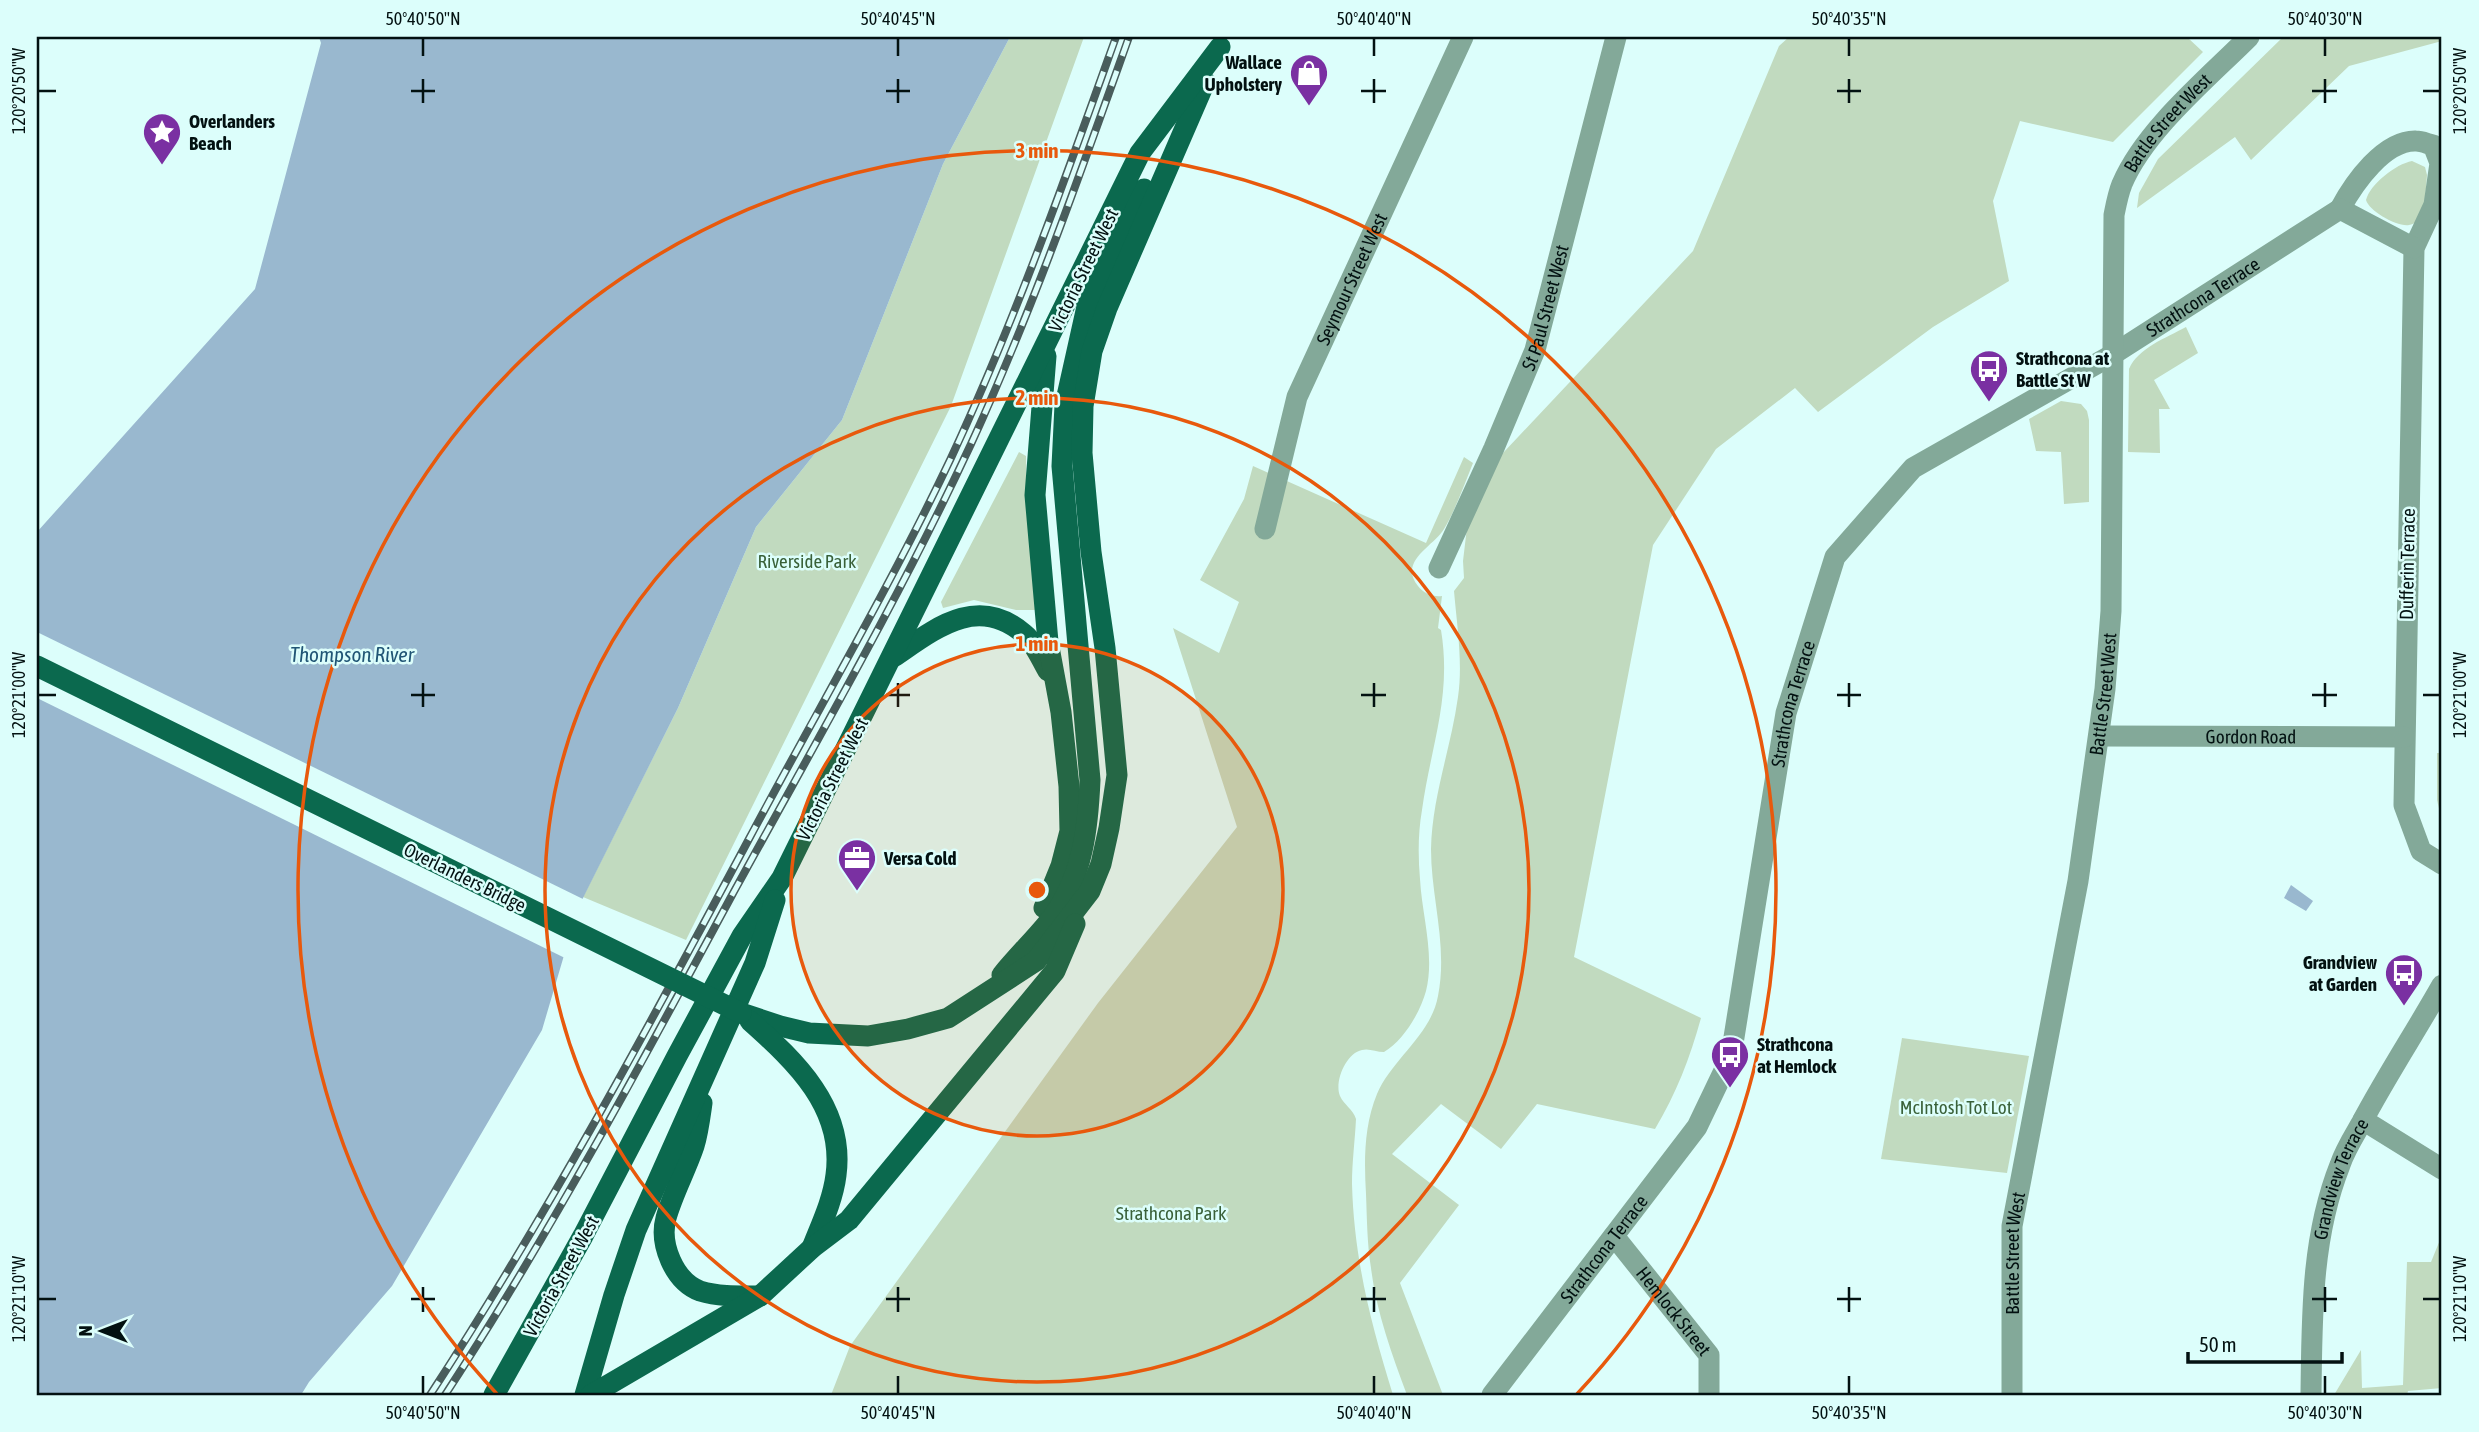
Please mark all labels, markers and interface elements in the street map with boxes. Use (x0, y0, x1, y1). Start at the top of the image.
text: 50°40'50"N (385, 8, 461, 29)
text: 50°40'45"N (860, 8, 936, 29)
text: 50°40'40"N (1336, 8, 1412, 29)
text: 50°40'35"N (1811, 8, 1887, 29)
text: 50°40'30"N (2287, 8, 2363, 29)
text: 120°20'50"W (8, 48, 29, 134)
text: 120°20'50"W (2449, 48, 2470, 134)
place label: Wallace Upholstery (1205, 51, 1282, 95)
shop icon: Wallace Upholstery (1288, 52, 1330, 107)
street label: Battle Street West (2119, 69, 2216, 176)
place label: Overlanders Beach (189, 110, 275, 154)
place icon: Overlanders Beach (141, 111, 183, 166)
text: 3 min (1016, 138, 1058, 162)
street label: Victoria Street West (1044, 205, 1122, 335)
street label: Seymour Street West (1312, 209, 1391, 348)
street label: St Paul Street West (1517, 242, 1573, 373)
street label: Strathcona Terrace (2142, 253, 2263, 341)
place label: Strathcona at Battle St W (2016, 347, 2110, 391)
bus stop icon: Strathcona at Battle St W (1968, 348, 2010, 403)
text: 2 min (1016, 385, 1058, 409)
street label: Dufferin Terrace (2395, 508, 2419, 620)
park label: Riverside Park (758, 550, 857, 572)
text: 1 min (1016, 631, 1058, 655)
street label: Battle Street West (2085, 632, 2120, 757)
street label: Strathcona Terrace (1766, 638, 1819, 769)
water label: Thompson River (290, 642, 415, 666)
text: 120°21'00"W (8, 652, 29, 738)
text: 120°21'00"W (2449, 652, 2470, 738)
street label: Victoria Street West (792, 714, 872, 844)
street label: Gordon Road (2206, 725, 2296, 748)
office icon: Versa Cold (836, 837, 878, 892)
street label: Overlanders Bridge (400, 838, 530, 916)
place label: Versa Cold (883, 847, 956, 869)
centre of rings (1025, 878, 1049, 902)
place label: Grandview at Garden (2303, 951, 2378, 995)
bus stop icon: Grandview at Garden (2383, 952, 2425, 1007)
place label: Strathcona at Hemlock (1757, 1033, 1837, 1077)
bus stop icon: Strathcona at Hemlock (1709, 1034, 1751, 1089)
park label: McIntosh Tot Lot (1900, 1096, 2012, 1118)
street label: Grandview Terrace (2309, 1114, 2373, 1241)
street label: Battle Street West (2001, 1190, 2029, 1315)
street label: Strathcona Terrace (1556, 1191, 1652, 1307)
park label: Strathcona Park (1116, 1202, 1227, 1224)
street label: Victoria Street West (519, 1212, 603, 1340)
text: 120°21'10"W (8, 1256, 29, 1342)
text: 120°21'10"W (2449, 1256, 2470, 1342)
street label: Hemlock Street (1632, 1262, 1716, 1360)
north arrow (66, 1296, 136, 1366)
scale bar (2188, 1320, 2342, 1364)
text: N (74, 1325, 96, 1337)
text: 50 m (2199, 1332, 2237, 1356)
text: 50°40'50"N (385, 1402, 461, 1423)
text: 50°40'45"N (860, 1402, 936, 1423)
text: 50°40'40"N (1336, 1402, 1412, 1423)
text: 50°40'35"N (1811, 1402, 1887, 1423)
text: 50°40'30"N (2287, 1402, 2363, 1423)

